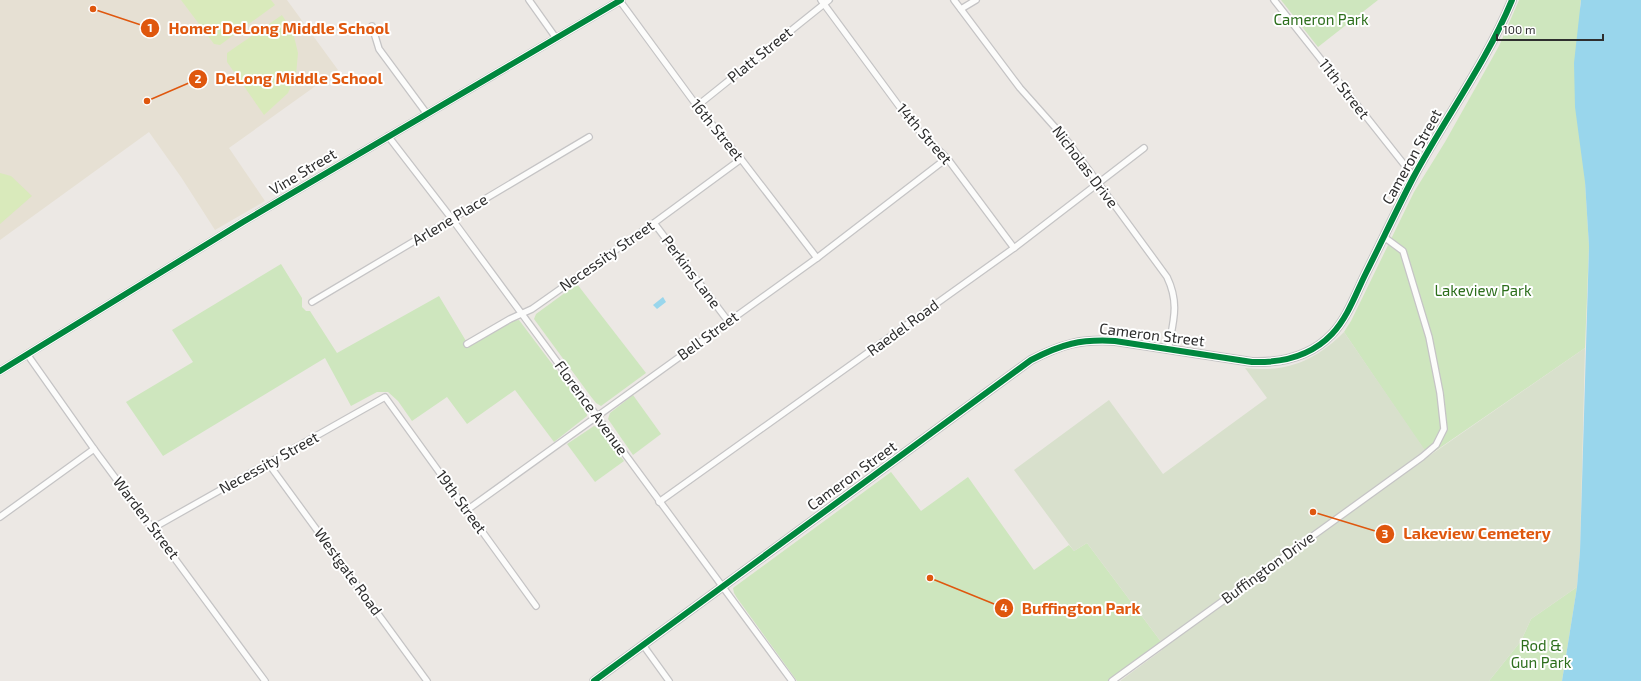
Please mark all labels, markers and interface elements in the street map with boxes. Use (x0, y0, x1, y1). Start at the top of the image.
park label: Cameron Park (1273, 10, 1369, 28)
callout: Homer DeLong Middle School (140, 14, 397, 42)
scale bar (1497, 16, 1603, 42)
text: Homer DeLong Middle School (168, 18, 390, 37)
text: 1 (147, 20, 153, 34)
text: 100 m (1503, 22, 1535, 36)
street label: Platt Street (723, 23, 796, 86)
street label: 11th Street (1316, 55, 1374, 122)
callout: DeLong Middle School (188, 65, 391, 93)
text: DeLong Middle School (215, 68, 383, 87)
text: 2 (195, 71, 202, 85)
street label: 16th Street (687, 95, 748, 164)
street label: 14th Street (893, 99, 956, 168)
street label: Cameron Street (1378, 106, 1445, 207)
street label: Nicholas Drive (1049, 122, 1123, 211)
street label: Vine Street (266, 144, 339, 198)
street label: Arlene Place (409, 190, 490, 249)
street label: Necessity Street (556, 216, 657, 294)
street label: Perkins Lane (659, 231, 725, 311)
park label: Lakeview Park (1434, 281, 1532, 299)
street label: Raedel Road (863, 295, 942, 359)
street label: Bell Street (673, 307, 742, 363)
street label: Cameron Street (1098, 319, 1206, 349)
street label: Florence Avenue (552, 357, 632, 458)
street label: Necessity Street (216, 427, 322, 497)
street label: Cameron Street (803, 437, 900, 514)
street label: 19th Street (433, 466, 491, 537)
street label: Warden Street (110, 473, 184, 562)
callout: Lakeview Cemetery (1375, 520, 1559, 548)
text: Lakeview Cemetery (1403, 523, 1551, 543)
street label: Westgate Road (311, 524, 387, 619)
text: 3 (1382, 526, 1389, 540)
street label: Buffington Drive (1217, 527, 1318, 607)
callout: Buffington Park (994, 594, 1149, 622)
text: Buffington Park (1022, 598, 1140, 617)
text: 4 (1000, 600, 1008, 614)
park label: Rod & Gun Park (1511, 636, 1572, 671)

